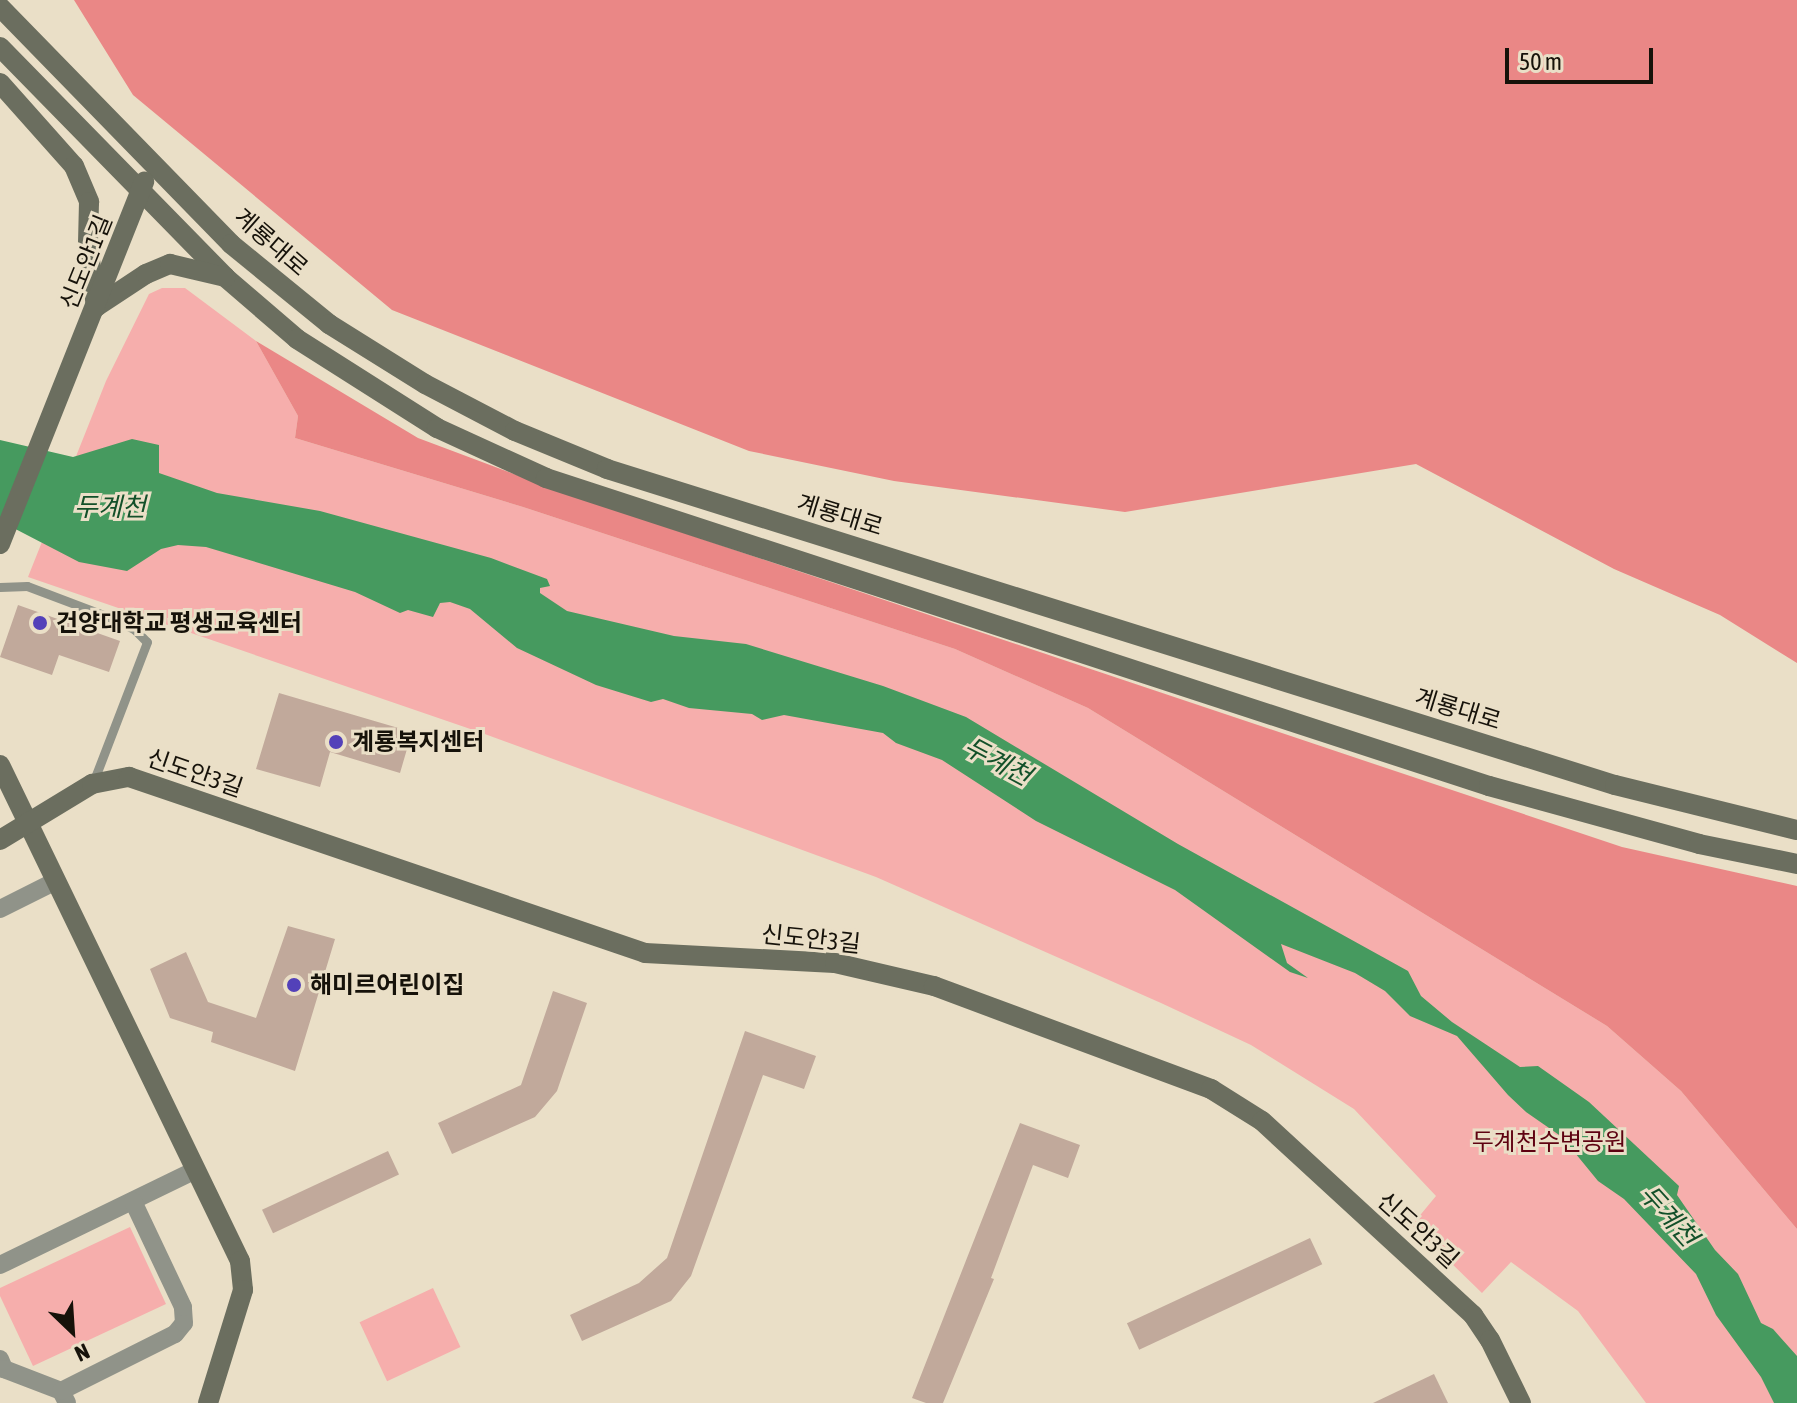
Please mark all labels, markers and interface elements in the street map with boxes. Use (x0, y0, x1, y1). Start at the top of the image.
scale bar (1509, 32, 1657, 82)
text: 50 m (1519, 48, 1562, 75)
street label: 계룡대로 (228, 202, 314, 282)
street label: 신도안1길 (54, 210, 118, 314)
street label: 계룡대로 (794, 488, 886, 542)
water label: 두계천 (74, 492, 146, 524)
place label: 건양대학교 평생교육센터 (56, 609, 302, 637)
marker: 건양대학교 평생교육센터 (31, 614, 49, 632)
street label: 계룡대로 (1412, 682, 1504, 736)
place label: 계룡복지센터 (352, 728, 484, 756)
water label: 두계천 (958, 731, 1036, 793)
marker: 계룡복지센터 (327, 733, 345, 751)
street label: 신도안3길 (143, 743, 247, 803)
street label: 신도안3길 (760, 919, 862, 959)
place label: 해미르어린이집 (310, 971, 465, 999)
marker: 해미르어린이집 (285, 976, 303, 994)
park label: 두계천수변공원 (1472, 1128, 1626, 1156)
water label: 두계천 (1632, 1179, 1704, 1253)
street label: 신도안3길 (1371, 1186, 1465, 1274)
north arrow (32, 1291, 112, 1371)
text: N (71, 1338, 94, 1367)

